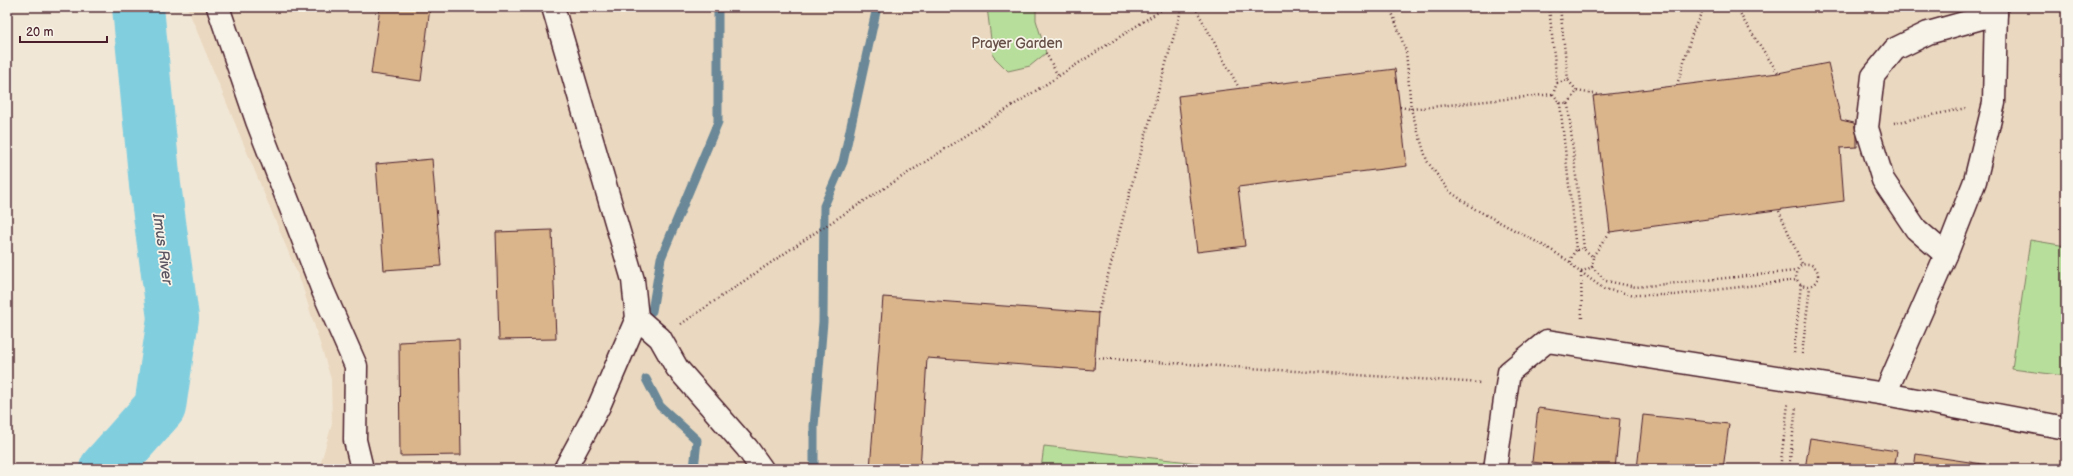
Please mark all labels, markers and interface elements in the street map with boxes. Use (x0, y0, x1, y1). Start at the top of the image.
scale bar (20, 18, 107, 44)
text: 20 m (26, 25, 53, 40)
park label: Prayer Garden (971, 35, 1063, 52)
water label: Imus River (148, 211, 177, 287)

